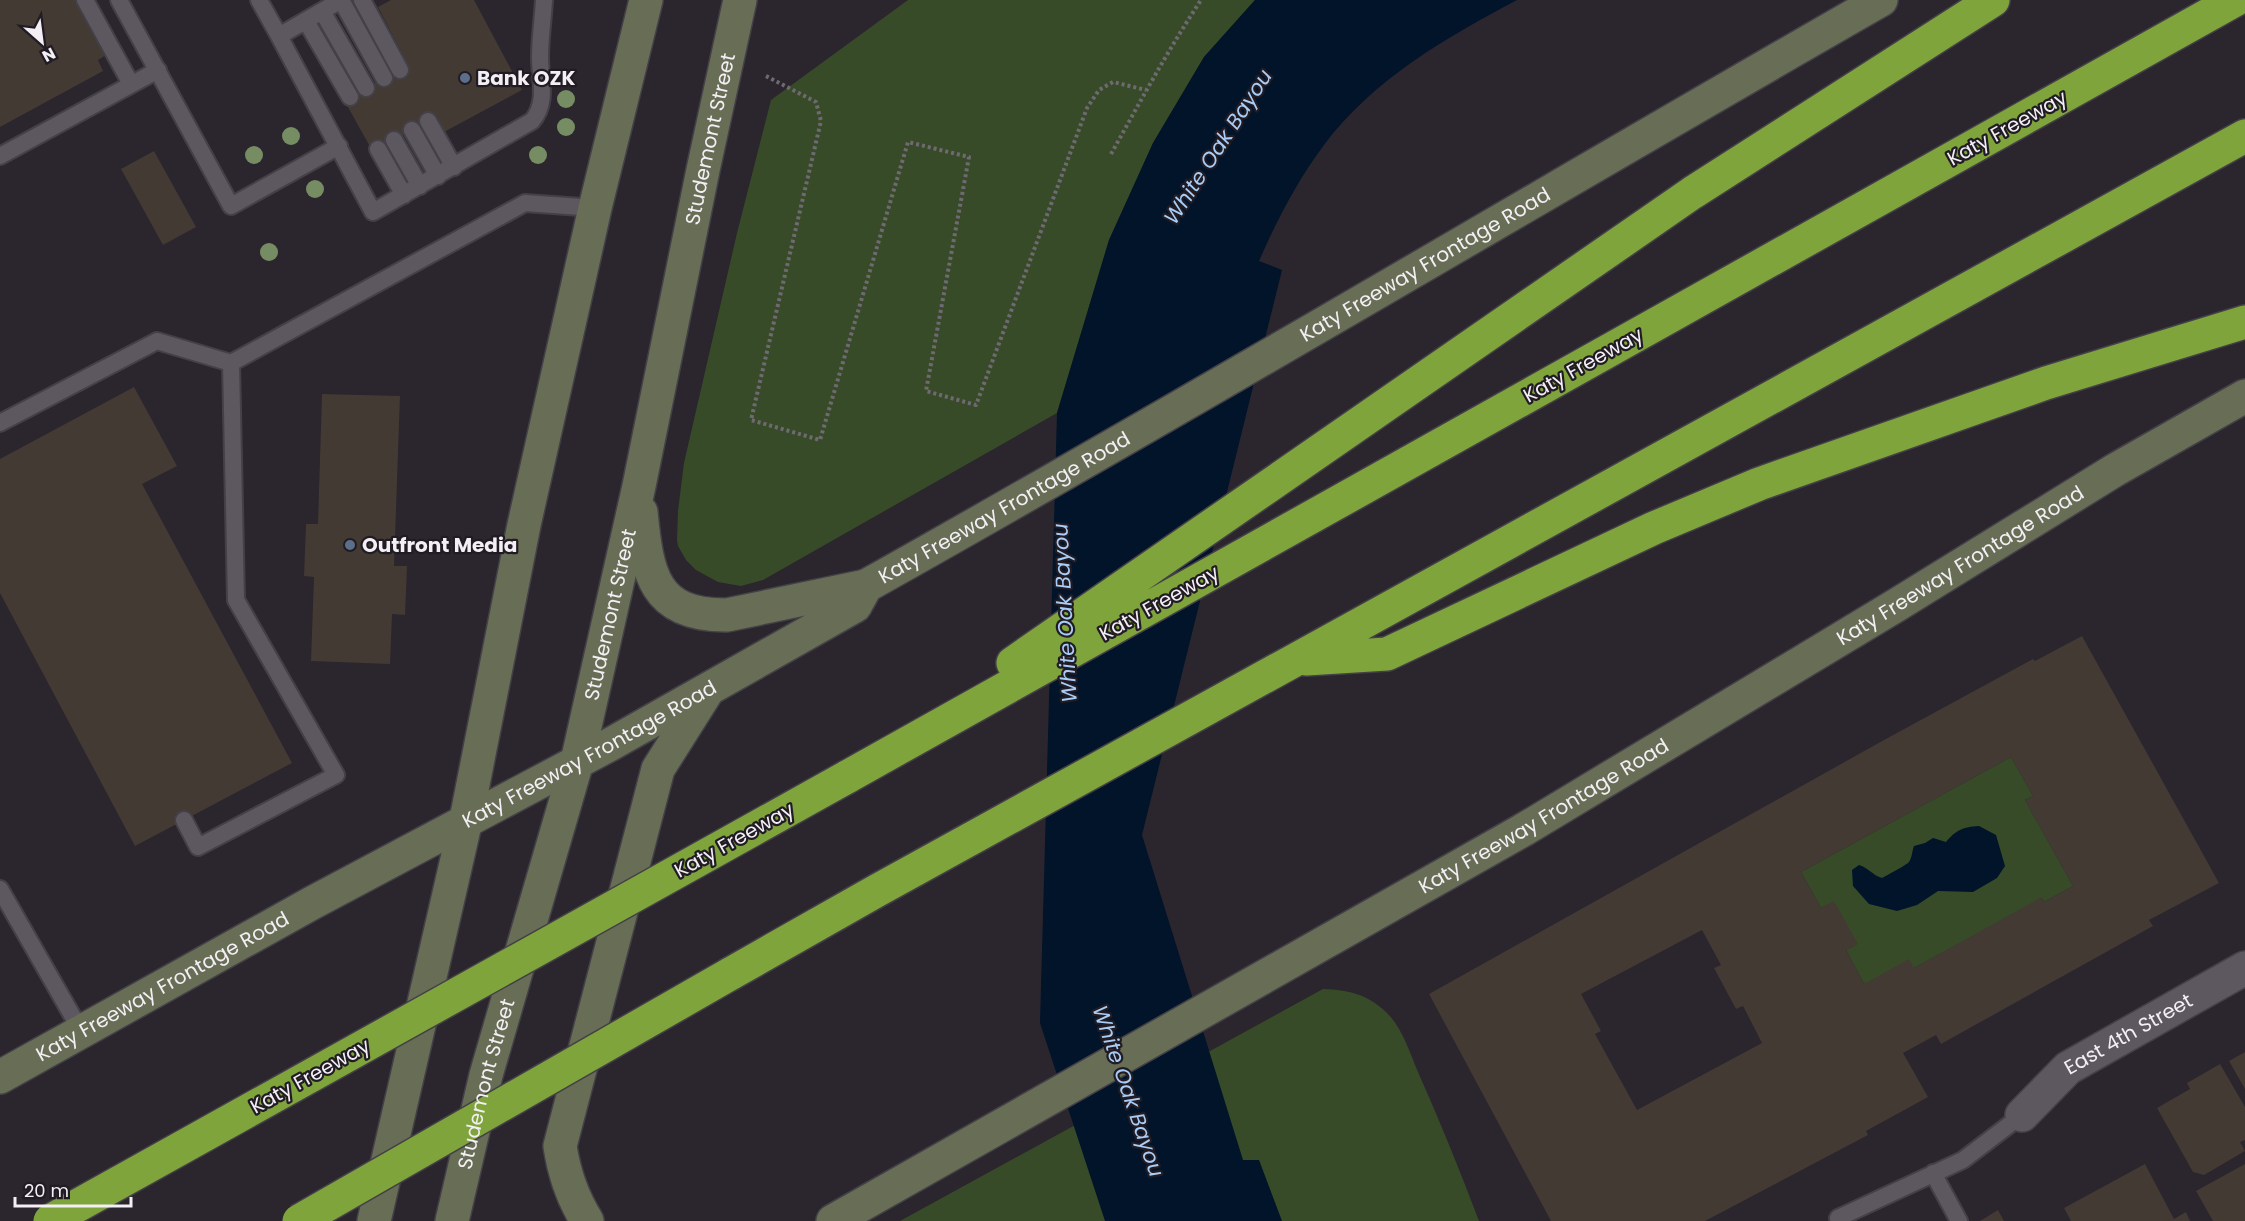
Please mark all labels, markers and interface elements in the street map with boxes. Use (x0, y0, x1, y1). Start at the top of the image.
north arrow (12, 12, 72, 72)
text: N (38, 42, 60, 68)
street label: Studemont Street (678, 50, 742, 227)
place label: Bank OZK (477, 64, 575, 92)
water label: White Oak Bayou (1157, 64, 1279, 230)
marker: Bank OZK (458, 71, 472, 85)
street label: Katy Freeway (1942, 84, 2072, 172)
street label: Katy Freeway Frontage Road (1295, 180, 1556, 348)
street label: Katy Freeway (1518, 321, 1648, 409)
street label: Katy Freeway Frontage Road (873, 425, 1135, 590)
street label: Katy Freeway Frontage Road (1831, 479, 2089, 652)
water label: White Oak Bayou (1045, 523, 1084, 703)
street label: Studemont Street (577, 526, 643, 703)
place label: Outfront Media (362, 531, 517, 559)
marker: Outfront Media (343, 538, 357, 552)
street label: Katy Freeway (1094, 559, 1224, 647)
street label: Katy Freeway Frontage Road (457, 673, 721, 835)
street label: Katy Freeway Frontage Road (1414, 731, 1674, 900)
street label: Katy Freeway (669, 796, 799, 884)
street label: Katy Freeway Frontage Road (31, 905, 294, 1068)
street label: East 4th Street (2059, 986, 2198, 1081)
street label: Studemont Street (450, 996, 521, 1172)
water label: White Oak Bayou (1086, 1001, 1171, 1180)
street label: Katy Freeway (245, 1032, 375, 1120)
scale bar (15, 1170, 130, 1208)
text: 20 m (24, 1178, 69, 1203)

